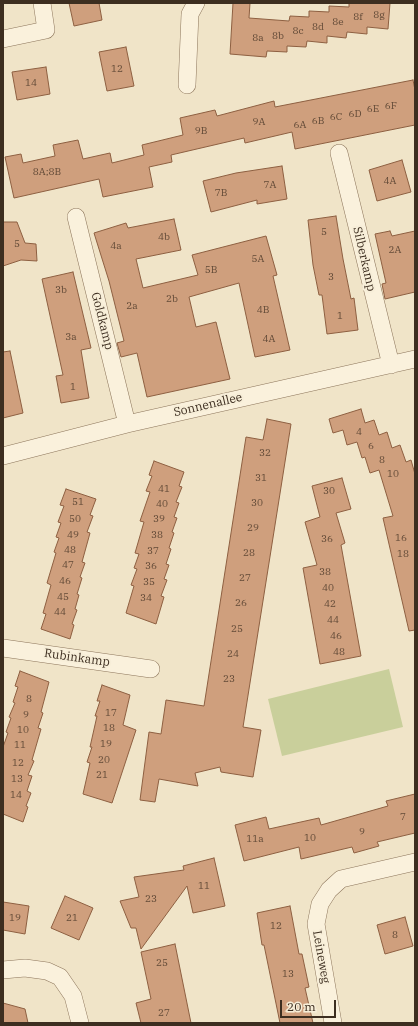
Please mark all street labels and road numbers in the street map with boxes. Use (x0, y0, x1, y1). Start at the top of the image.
street label: Silberkamp (350, 225, 378, 293)
street label: Goldkamp (88, 291, 116, 351)
street label: Sonnenallee (172, 390, 244, 420)
street label: Rubinkamp (43, 646, 111, 670)
street label: Leineweg (309, 929, 333, 985)

